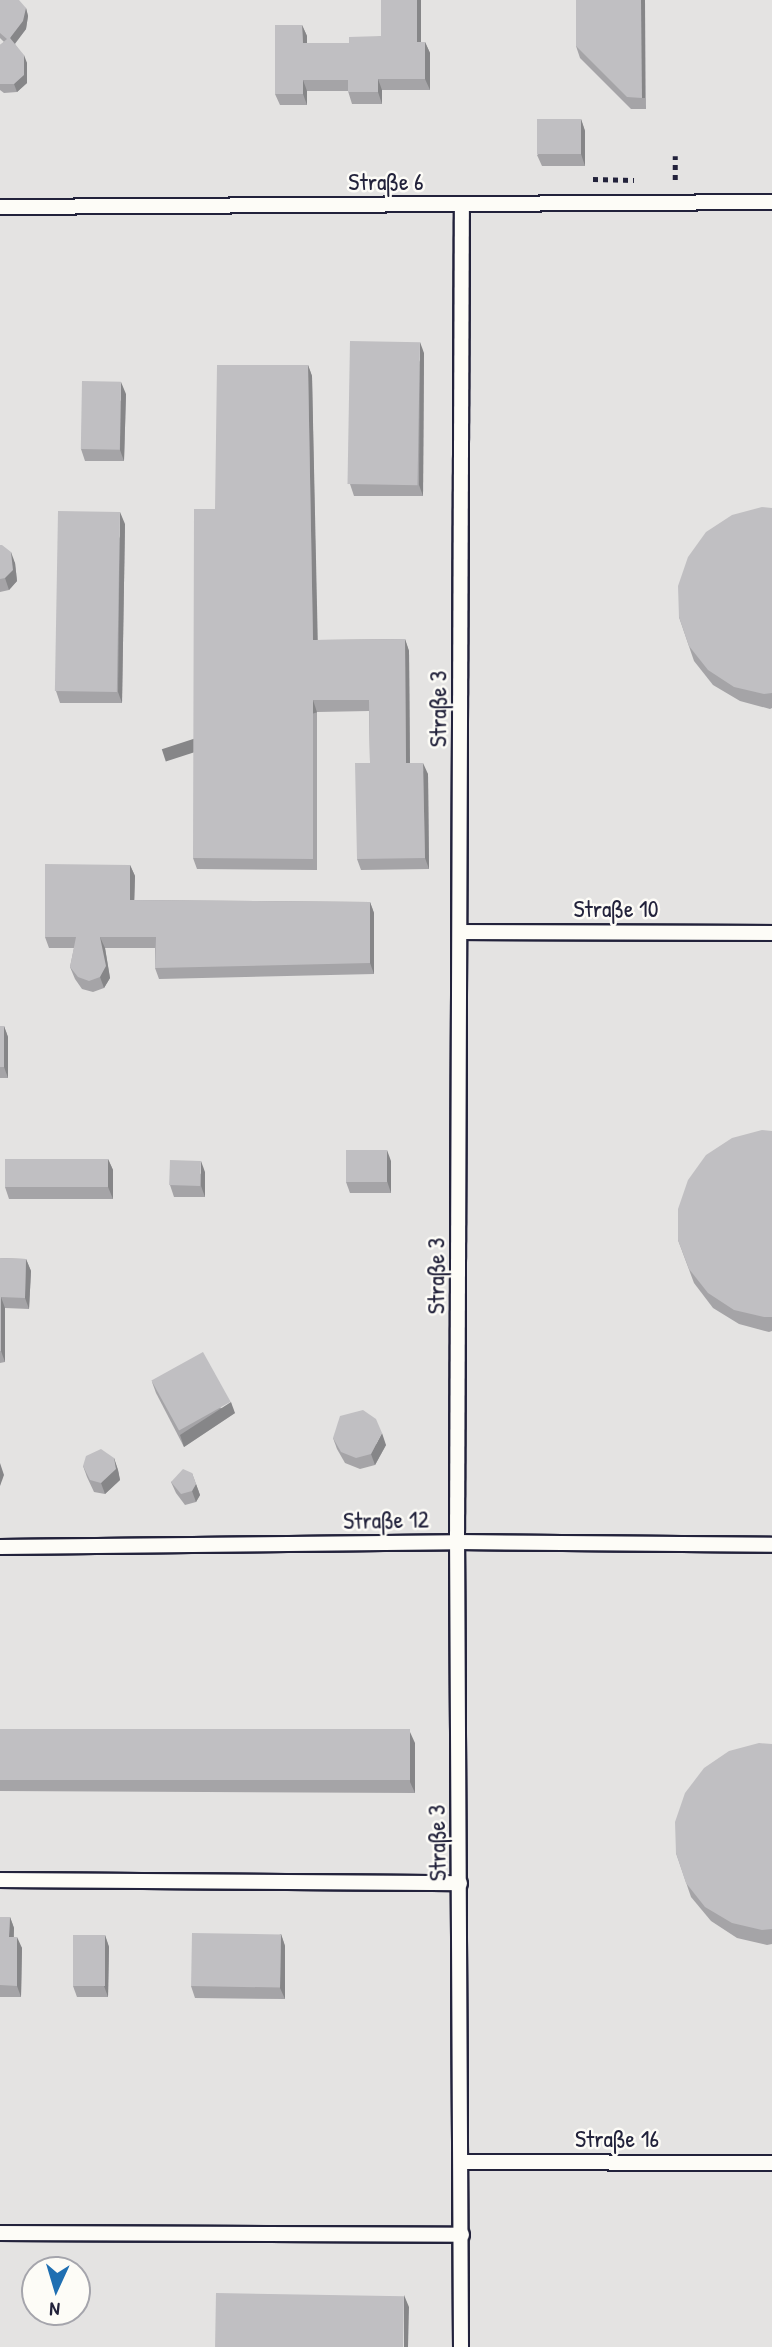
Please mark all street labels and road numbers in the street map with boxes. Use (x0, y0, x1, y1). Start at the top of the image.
street label: Straße 6 (348, 168, 424, 196)
street label: Straße 3 (424, 671, 452, 747)
street label: Straße 10 (573, 895, 659, 923)
street label: Straße 3 (422, 1238, 450, 1314)
street label: Straße 12 (343, 1505, 429, 1535)
street label: Straße 3 (422, 1805, 452, 1881)
street label: Straße 16 (575, 2125, 659, 2153)

